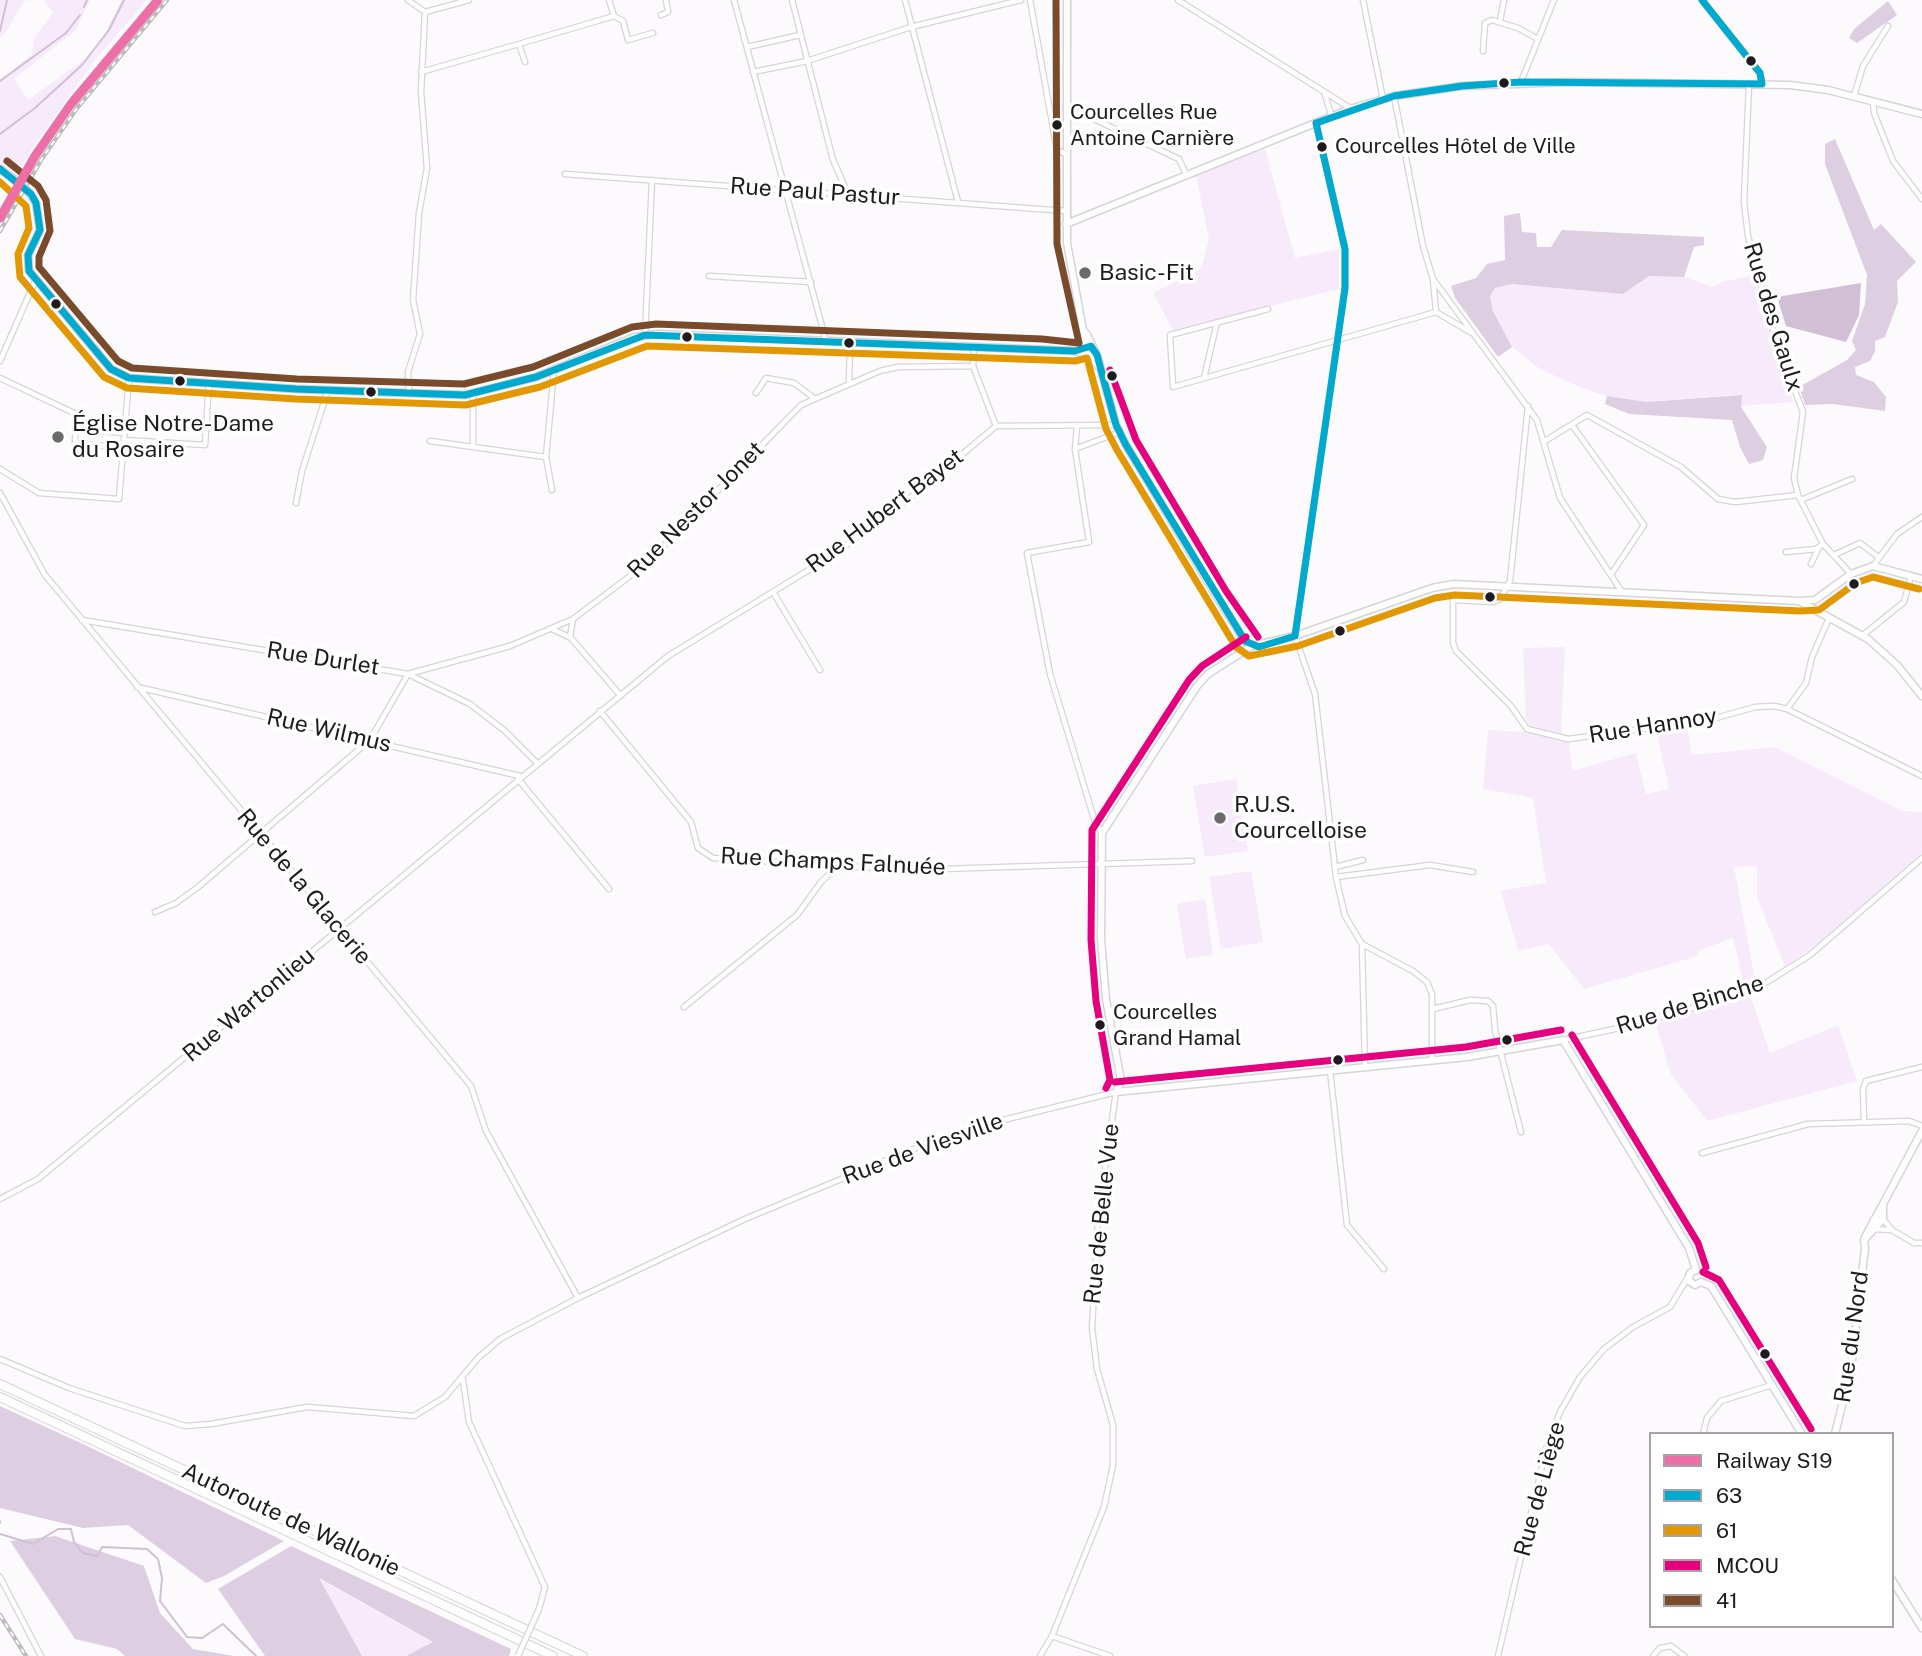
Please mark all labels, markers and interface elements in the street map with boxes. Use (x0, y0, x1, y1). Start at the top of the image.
unlabelled marker (1744, 54, 1758, 68)
unlabelled marker (1497, 76, 1511, 90)
place label: Courcelles Rue Antoine Carnière (1070, 100, 1234, 150)
marker: Courcelles Rue Antoine Carnière (1050, 118, 1064, 132)
place label: Courcelles Hôtel de Ville (1335, 134, 1576, 160)
marker: Courcelles Hôtel de Ville (1315, 140, 1329, 154)
street label: Rue Paul Pastur (729, 172, 901, 212)
street label: Rue des Gaulx (1737, 239, 1809, 395)
place label: Basic-Fit (1099, 259, 1194, 287)
marker: Basic-Fit (1077, 265, 1093, 281)
unlabelled marker (49, 297, 63, 311)
unlabelled marker (680, 330, 694, 344)
unlabelled marker (842, 336, 856, 350)
unlabelled marker (1105, 369, 1119, 383)
unlabelled marker (173, 374, 187, 388)
unlabelled marker (364, 385, 378, 399)
place label: Église Notre-Dame du Rosaire (72, 410, 274, 464)
marker: Église Notre-Dame du Rosaire (50, 429, 66, 445)
street label: Rue Nestor Jonet (622, 436, 770, 584)
street label: Rue Hubert Bayet (801, 443, 969, 579)
unlabelled marker (1847, 577, 1861, 591)
unlabelled marker (1483, 590, 1497, 604)
unlabelled marker (1333, 624, 1347, 638)
street label: Rue Durlet (265, 636, 381, 682)
street label: Rue Hannoy (1587, 702, 1719, 750)
street label: Rue Wilmus (264, 703, 394, 759)
place label: R.U.S. Courcelloise (1234, 791, 1367, 845)
street label: Rue de la Glacerie (231, 804, 377, 970)
marker: R.U.S. Courcelloise (1212, 810, 1228, 826)
street label: Rue Champs Falnuée (720, 842, 946, 882)
street label: Rue Wartonlieu (178, 942, 320, 1068)
street label: Rue de Binche (1613, 969, 1767, 1041)
place label: Courcelles Grand Hamal (1113, 1000, 1241, 1050)
marker: Courcelles Grand Hamal (1093, 1018, 1107, 1032)
unlabelled marker (1500, 1033, 1514, 1047)
unlabelled marker (1331, 1053, 1345, 1067)
street label: Rue de Viesville (839, 1107, 1007, 1191)
street label: Rue de Belle Vue (1079, 1122, 1125, 1306)
street label: Rue du Nord (1829, 1269, 1875, 1405)
unlabelled marker (1758, 1347, 1772, 1361)
street label: Rue de Liège (1509, 1419, 1571, 1559)
legend (1649, 1432, 1894, 1628)
text: Railway S19 (1716, 1448, 1832, 1473)
street label: Autoroute de Wallonie (178, 1457, 404, 1583)
text: 63 (1716, 1483, 1742, 1508)
text: 61 (1716, 1518, 1738, 1543)
text: MCOU (1716, 1553, 1779, 1578)
text: 41 (1716, 1588, 1738, 1613)

